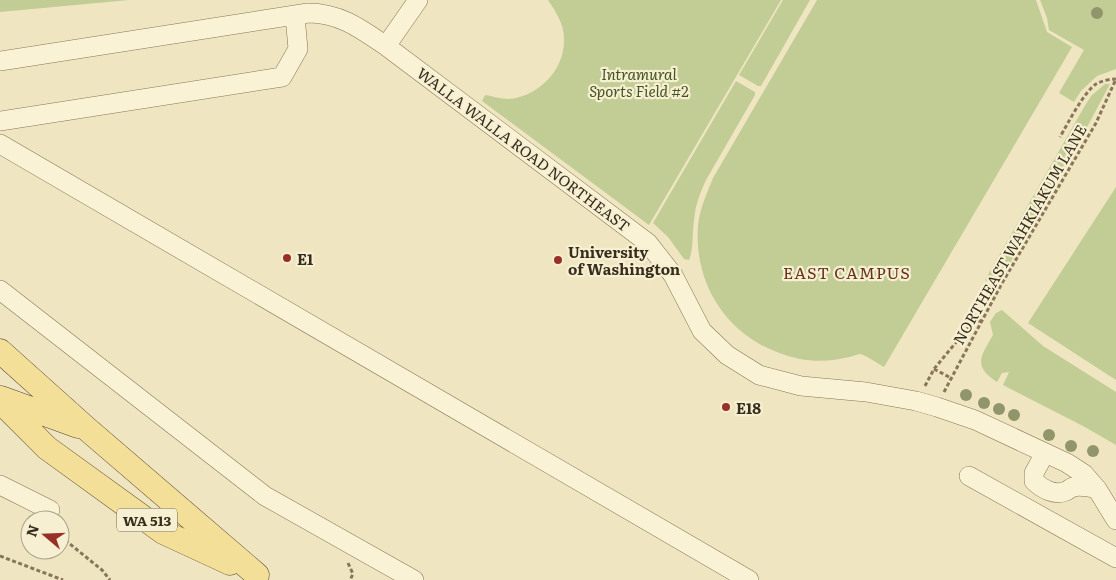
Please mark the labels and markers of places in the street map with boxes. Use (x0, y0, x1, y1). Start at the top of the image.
place label: University of Washington (568, 240, 681, 280)
place label: E1 (297, 247, 313, 270)
marker: E1 (281, 252, 293, 264)
marker: University of Washington (552, 254, 564, 266)
place label: E18 (736, 396, 761, 419)
marker: E18 (720, 401, 732, 413)

